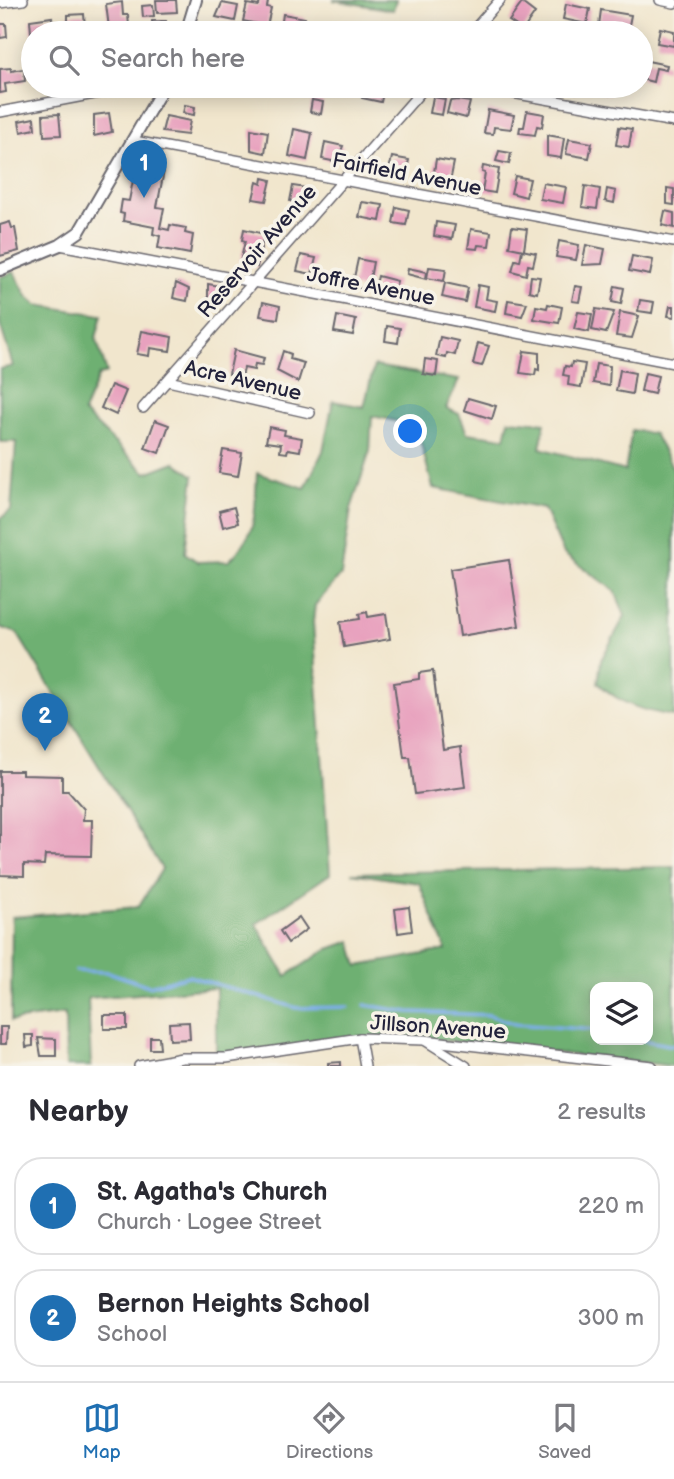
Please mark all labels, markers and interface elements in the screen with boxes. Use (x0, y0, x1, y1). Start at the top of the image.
search box (21, 21, 653, 98)
icon: search (45, 41, 83, 79)
text: Search here (101, 44, 245, 75)
pin: 1 (121, 140, 167, 198)
street label: Fairfield Avenue (330, 148, 484, 201)
street label: Reservoir Avenue (193, 180, 322, 323)
street label: Joffre Avenue (305, 262, 437, 311)
street label: Acre Avenue (182, 355, 304, 406)
your location (393, 414, 427, 448)
pin: 2 (22, 693, 68, 751)
map controls (590, 982, 653, 1045)
button: layers (590, 982, 653, 1045)
street label: Jillson Avenue (369, 1010, 507, 1045)
text: Nearby (28, 1094, 128, 1130)
text: 2 results (557, 1098, 646, 1126)
text: St. Agatha's Church (97, 1177, 328, 1208)
text: 1 (48, 1192, 58, 1220)
text: 220 m (578, 1192, 644, 1220)
text: Church · Logee Street (97, 1208, 322, 1236)
text: Bernon Heights School (97, 1289, 370, 1320)
text: 2 (46, 1304, 60, 1332)
text: 300 m (578, 1304, 644, 1332)
text: School (97, 1320, 167, 1348)
tab: Map (83, 1399, 121, 1464)
tab: Directions (286, 1399, 373, 1464)
tab: Saved (538, 1399, 591, 1464)

